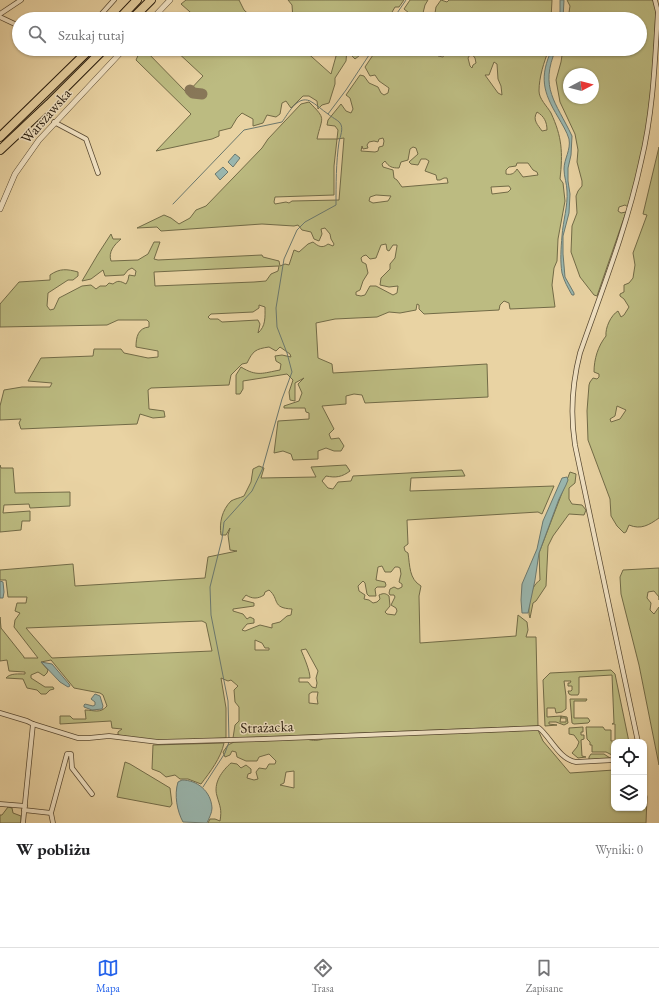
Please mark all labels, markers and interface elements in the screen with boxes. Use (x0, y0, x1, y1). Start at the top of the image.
search box (12, 12, 647, 56)
icon: search (26, 23, 48, 45)
text: Szukaj tutaj (58, 25, 124, 44)
north arrow (563, 68, 599, 104)
street label: Warszawska (16, 84, 75, 147)
street label: Strażacka (240, 716, 294, 737)
map controls (611, 739, 647, 811)
button: locate (611, 739, 647, 775)
button: layers (611, 775, 647, 811)
text: W pobliżu (16, 838, 90, 860)
text: Wyniki: 0 (595, 841, 643, 858)
tab: Mapa (96, 957, 120, 995)
tab: Trasa (312, 957, 334, 995)
tab: Zapisane (526, 957, 563, 995)

